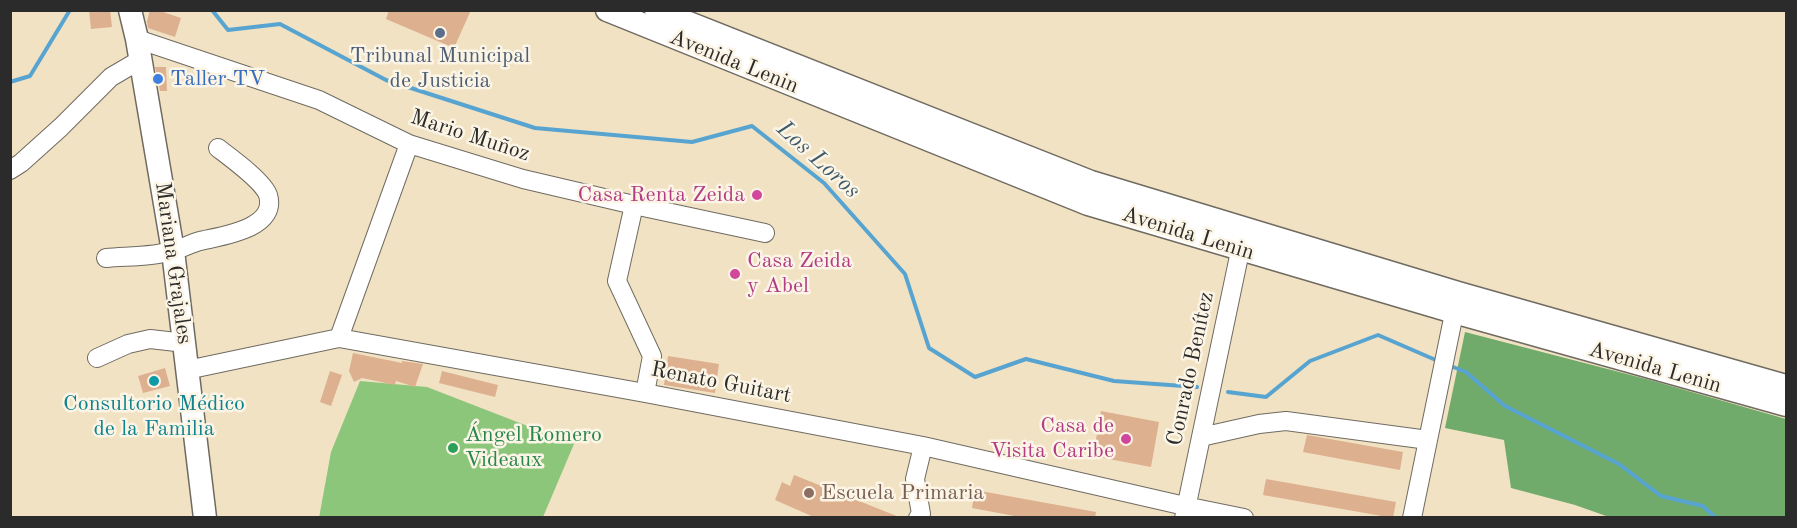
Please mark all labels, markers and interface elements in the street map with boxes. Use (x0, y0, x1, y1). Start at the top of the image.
street label: Avenida Lenin (666, 24, 802, 100)
marker: Tribunal Municipal de Justicia (433, 26, 447, 40)
place label: Tribunal Municipal de Justicia (350, 43, 530, 94)
place label: Taller TV (170, 66, 265, 92)
marker: Taller TV (151, 72, 165, 86)
street label: Mario Muñoz (407, 104, 533, 168)
water label: Los Loros (770, 115, 866, 205)
street label: Mariana Grajales (149, 180, 197, 346)
place label: Casa Renta Zeida (578, 182, 745, 208)
marker: Casa Renta Zeida (750, 188, 764, 202)
street label: Avenida Lenin (1119, 201, 1257, 267)
place label: Casa Zeida y Abel (747, 248, 852, 300)
marker: Casa Zeida y Abel (728, 267, 742, 281)
street label: Conrado Benítez (1162, 290, 1220, 448)
street label: Avenida Lenin (1586, 336, 1724, 400)
street label: Renato Guitart (649, 356, 793, 410)
marker: Consultorio Médico de la Familia (147, 374, 161, 388)
place label: Consultorio Médico de la Familia (63, 391, 245, 442)
place label: Casa de Visita Caribe (990, 413, 1114, 464)
place label: Ángel Romero Videaux (465, 422, 602, 474)
marker: Casa de Visita Caribe (1119, 432, 1133, 446)
marker: Ángel Romero Videaux (446, 441, 460, 455)
place label: Escuela Primaria (821, 480, 984, 506)
marker: Escuela Primaria (802, 486, 816, 500)

